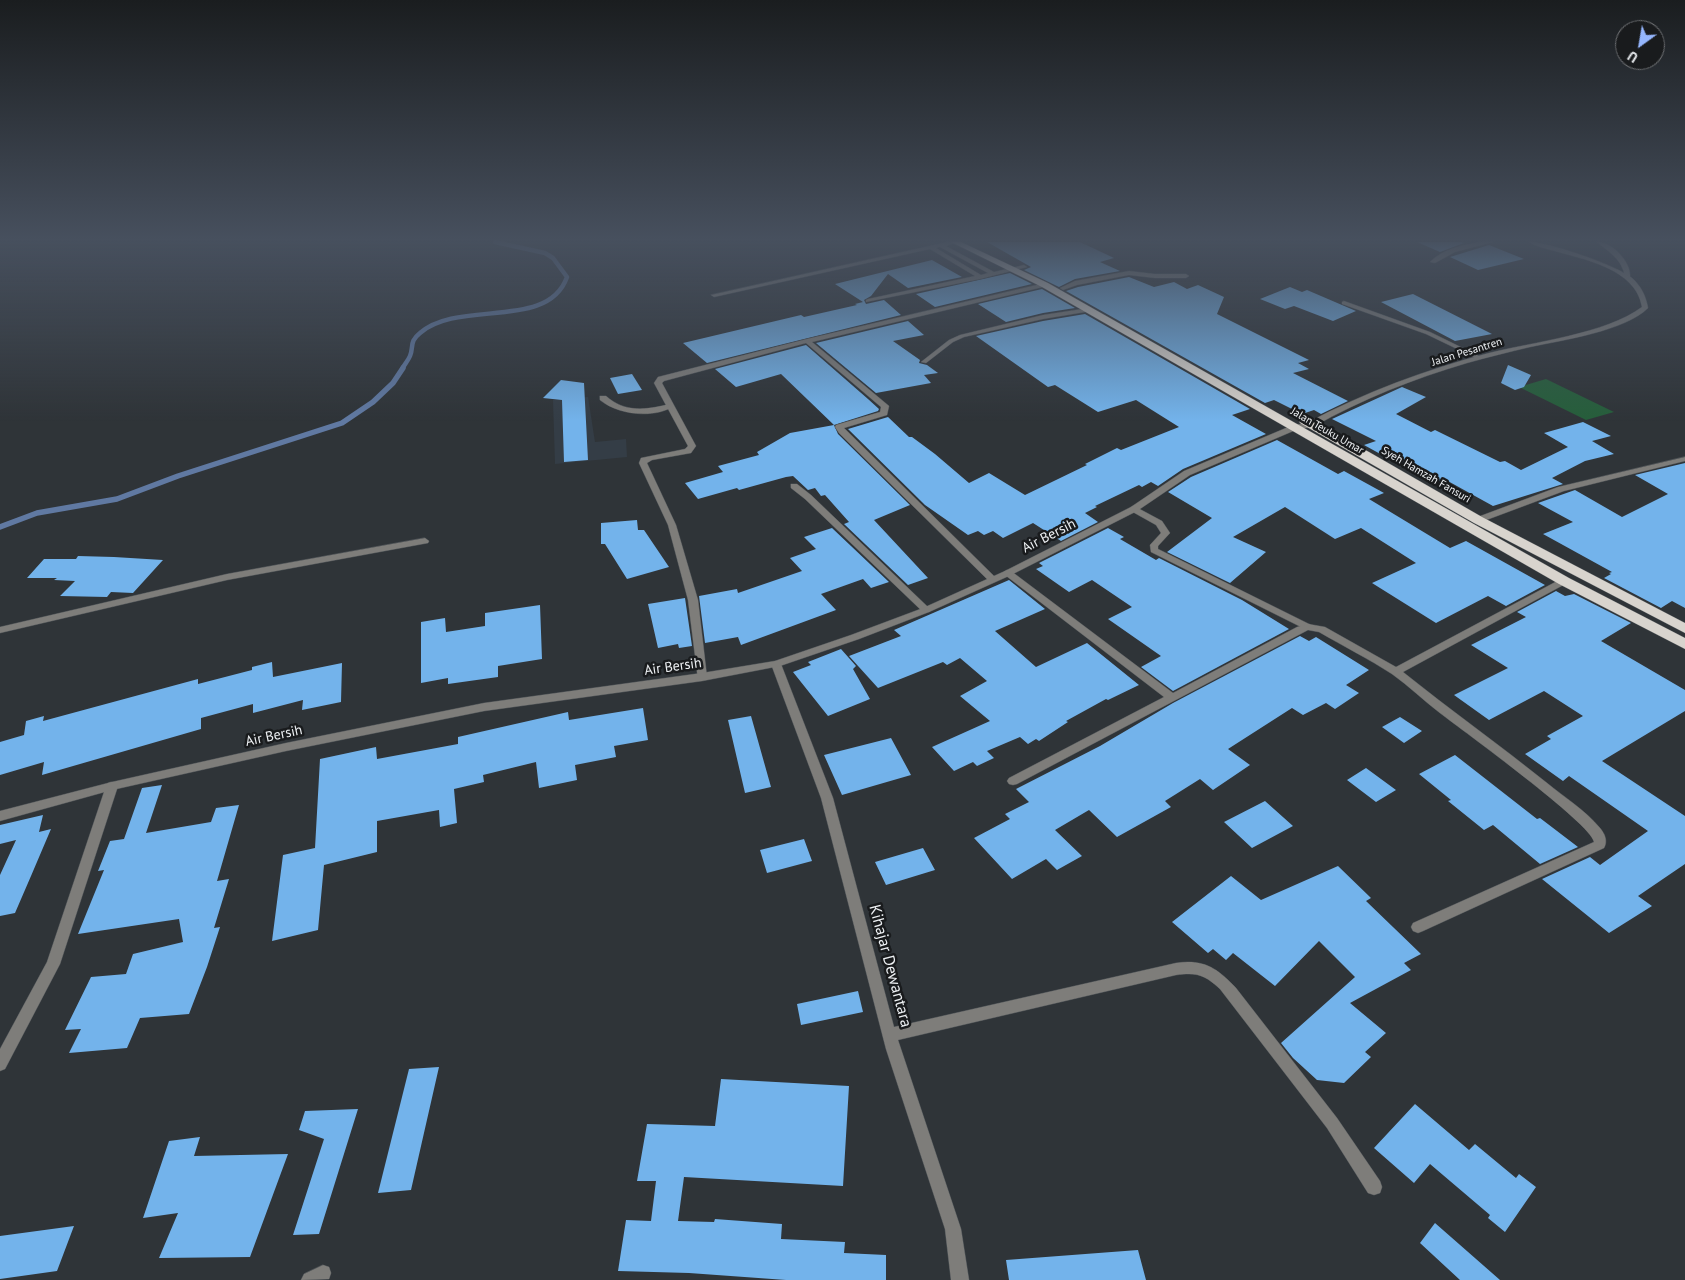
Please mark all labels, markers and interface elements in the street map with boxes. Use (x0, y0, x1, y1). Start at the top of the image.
north arrow (1615, 20, 1665, 70)
text: U (1624, 47, 1641, 67)
street label: Jalan Pesantren (1430, 335, 1504, 369)
street label: Jalan Teuku Umar (1288, 405, 1366, 457)
street label: Syeh Hamzah Fansuri (1379, 444, 1473, 506)
street label: Air Bersih (1019, 515, 1079, 557)
street label: Air Bersih (643, 655, 703, 679)
street label: Air Bersih (244, 722, 304, 750)
street label: Kihajar Dewantara (864, 903, 916, 1029)

